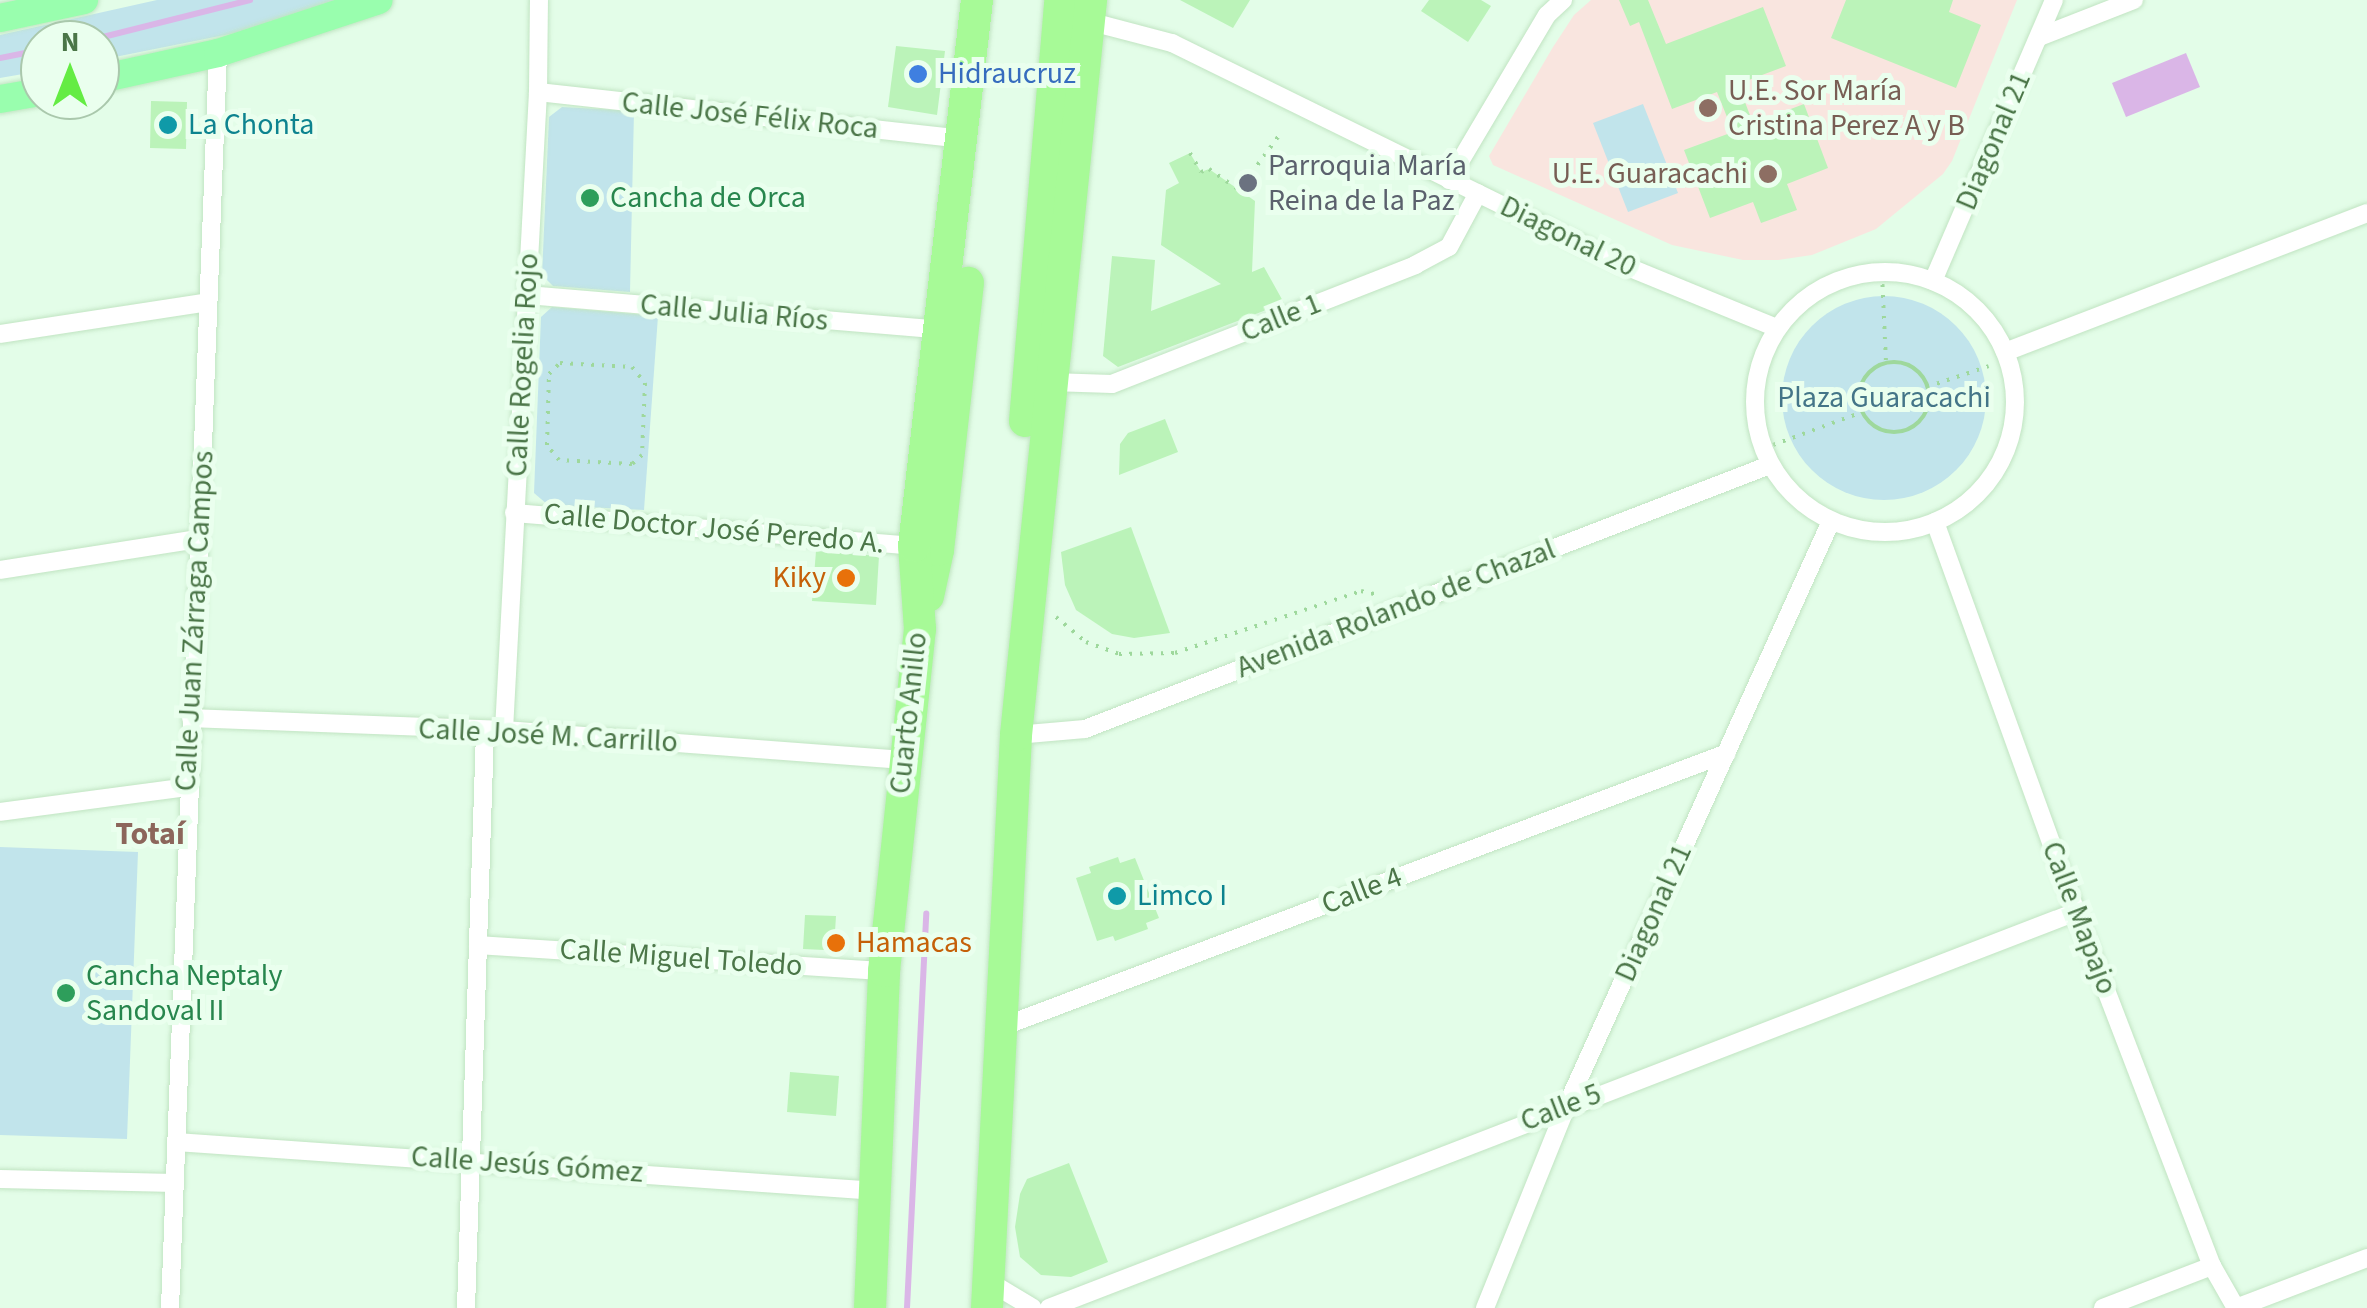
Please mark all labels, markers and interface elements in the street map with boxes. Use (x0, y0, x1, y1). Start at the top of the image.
north arrow (20, 20, 120, 120)
text: N (61, 22, 79, 62)
place label: Hidraucruz (938, 56, 1076, 92)
marker: Hidraucruz (907, 63, 929, 85)
street label: Diagonal 21 (1949, 66, 2039, 216)
place label: U.E. Sor María Cristina Perez A y B (1728, 73, 1965, 144)
street label: Calle José Félix Roca (620, 85, 880, 147)
marker: U.E. Sor María Cristina Perez A y B (1697, 97, 1719, 119)
place label: La Chonta (188, 107, 314, 143)
marker: La Chonta (157, 114, 179, 136)
place label: Parroquia María Reina de la Paz (1268, 148, 1467, 218)
place label: U.E. Guaracachi (1552, 156, 1748, 192)
marker: U.E. Guaracachi (1757, 163, 1779, 185)
marker: Parroquia María Reina de la Paz (1237, 172, 1259, 194)
place label: Cancha de Orca (610, 180, 806, 216)
marker: Cancha de Orca (579, 187, 601, 209)
street label: Diagonal 20 (1494, 189, 1642, 285)
street label: Calle Rogelia Rojo (499, 252, 547, 478)
street label: Calle 1 (1236, 286, 1326, 350)
street label: Calle Julia Ríos (639, 287, 829, 339)
park label: Plaza Guaracachi (1777, 380, 1991, 416)
street label: Calle Juan Zárraga Campos (168, 450, 222, 792)
street label: Calle Doctor José Peredo A. (542, 496, 886, 562)
street label: Avenida Rolando de Chazal (1232, 532, 1560, 686)
place label: Kiky (772, 560, 826, 596)
marker: Kiky (835, 567, 857, 589)
street label: Cuarto Anillo (883, 630, 935, 796)
street label: Calle José M. Carrillo (417, 711, 679, 761)
district label: Totaí (115, 815, 185, 853)
street label: Calle Mapajo (2033, 837, 2125, 999)
street label: Diagonal 21 (1608, 839, 1700, 987)
street label: Calle 4 (1317, 859, 1407, 923)
place label: Limco I (1137, 878, 1227, 914)
marker: Limco I (1106, 885, 1128, 907)
place label: Hamacas (856, 925, 972, 961)
street label: Calle Miguel Toledo (558, 932, 804, 984)
marker: Hamacas (825, 932, 847, 954)
place label: Cancha Neptaly Sandoval II (86, 958, 282, 1028)
marker: Cancha Neptaly Sandoval II (55, 982, 77, 1004)
street label: Calle 5 (1516, 1076, 1606, 1140)
street label: Calle Jesús Gómez (410, 1139, 644, 1191)

